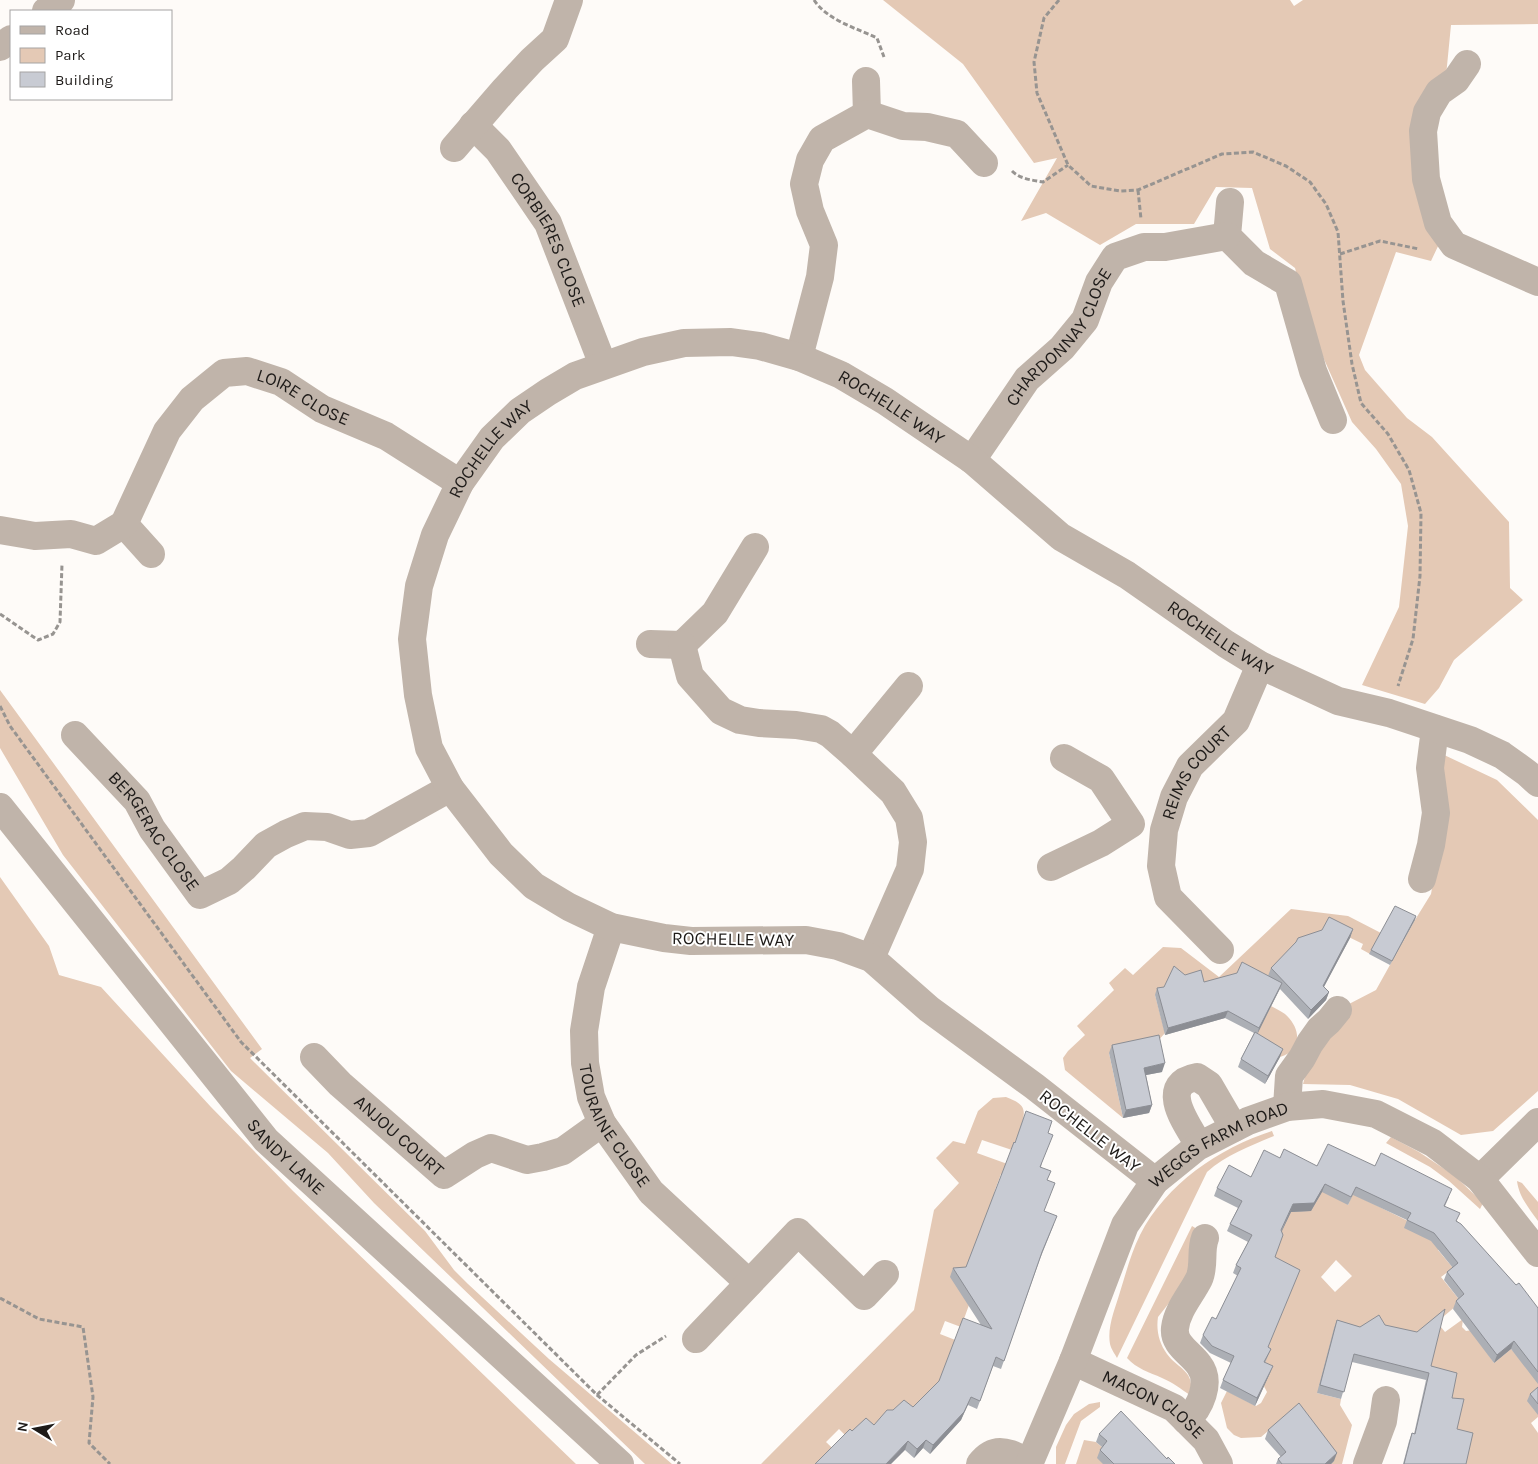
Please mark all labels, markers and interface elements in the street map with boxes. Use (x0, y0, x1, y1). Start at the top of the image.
legend (10, 10, 172, 100)
text: Road (55, 21, 90, 39)
text: Park (55, 46, 85, 64)
text: Building (55, 71, 113, 89)
street label: CORBIERES CLOSE (506, 168, 591, 310)
street label: CHARDONNAY CLOSE (1001, 263, 1116, 410)
street label: LOIRE CLOSE (254, 364, 353, 430)
street label: ROCHELLE WAY (834, 365, 949, 449)
street label: ROCHELLE WAY (443, 395, 537, 502)
street label: ROCHELLE WAY (1163, 595, 1277, 681)
street label: REIMS COURT (1157, 721, 1236, 822)
street label: BERGERAC CLOSE (104, 767, 204, 895)
street label: ROCHELLE WAY (672, 927, 794, 951)
street label: TOURAINE CLOSE (574, 1062, 655, 1192)
street label: ROCHELLE WAY (1035, 1085, 1145, 1177)
street label: ANJOU COURT (350, 1091, 449, 1181)
street label: WEGGS FARM ROAD (1144, 1096, 1291, 1193)
street label: SANDY LANE (242, 1114, 329, 1199)
street label: MACON CLOSE (1099, 1365, 1209, 1443)
north arrow (10, 1404, 60, 1454)
text: N (13, 1420, 32, 1433)

